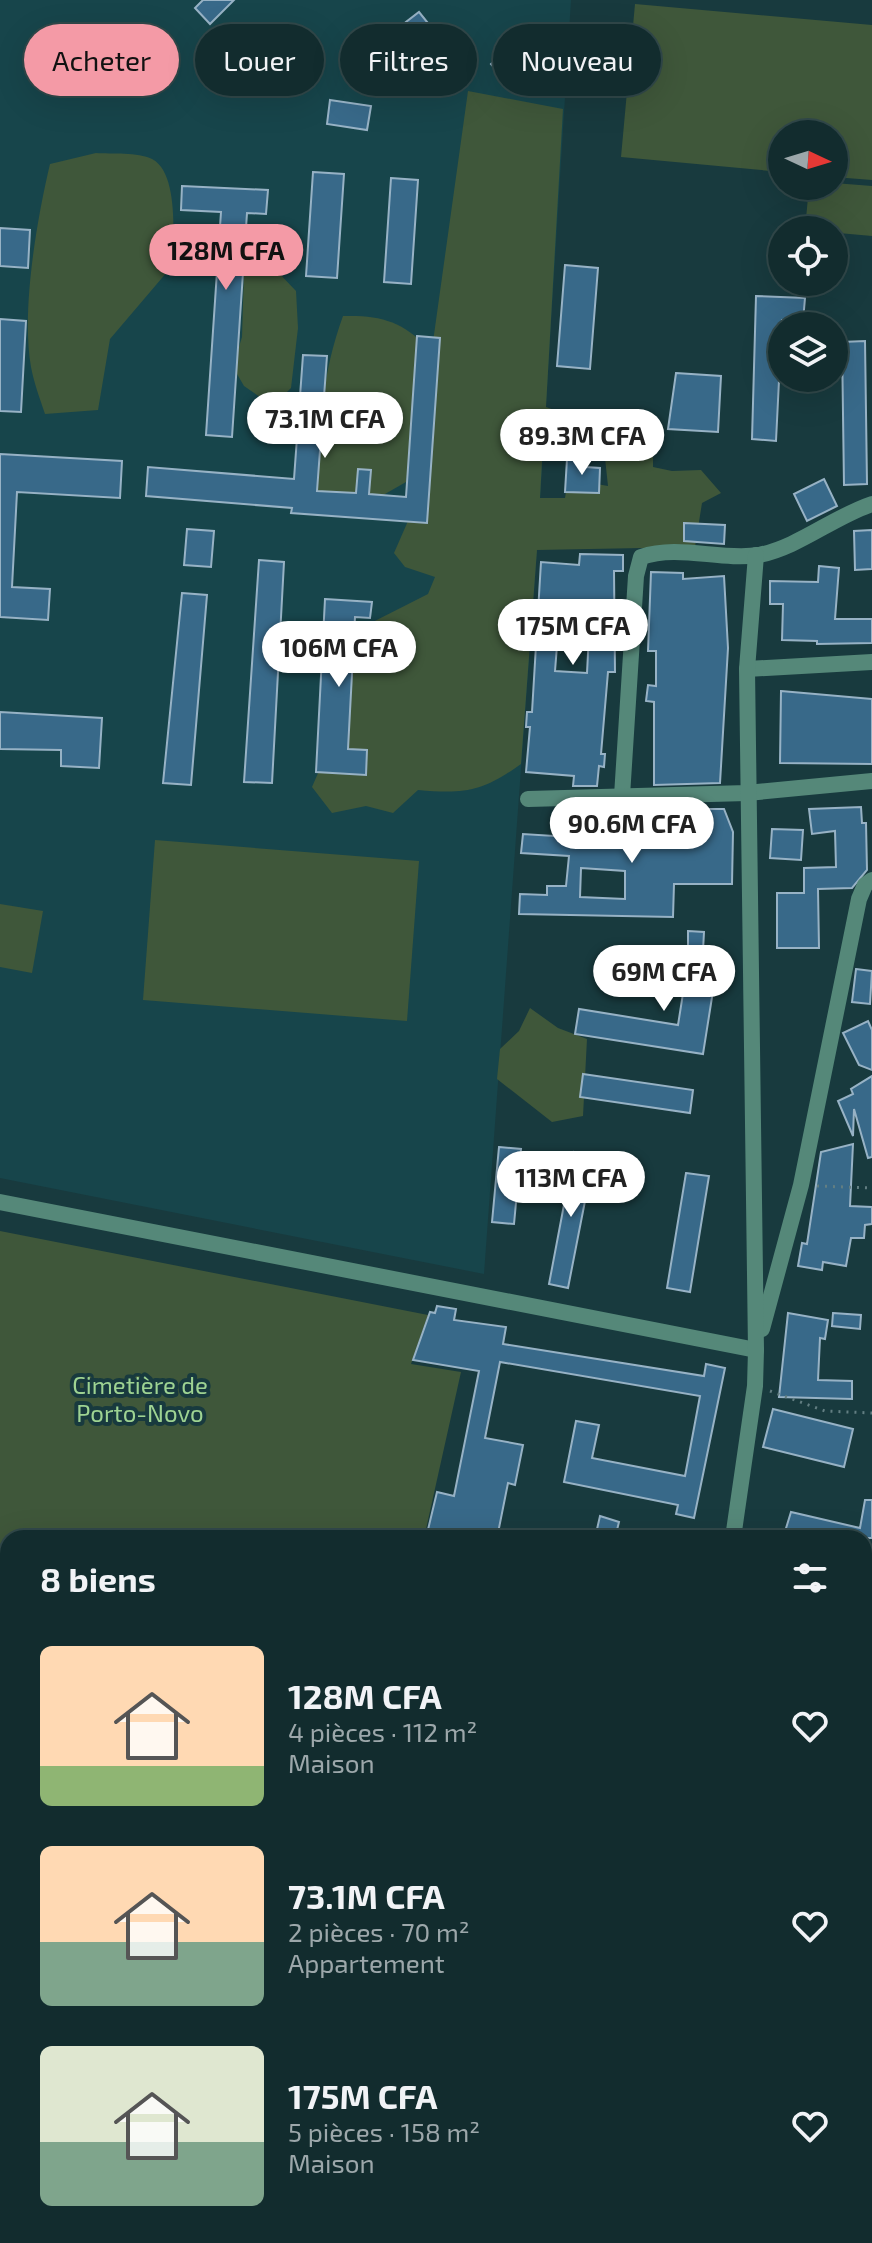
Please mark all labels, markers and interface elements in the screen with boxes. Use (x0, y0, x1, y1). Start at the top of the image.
chip: Acheter (24, 24, 179, 96)
chip: Louer (195, 24, 324, 96)
chip: Filtres (340, 24, 477, 96)
chip: Nouveau (493, 24, 661, 96)
north arrow (768, 120, 848, 200)
map controls (768, 120, 848, 392)
button: locate (768, 216, 848, 296)
pin: 128M CFA (143, 224, 309, 292)
text: 128M CFA (167, 234, 285, 265)
button: layers (768, 312, 848, 392)
pin: 73.1M CFA (233, 392, 417, 460)
text: 73.1M CFA (265, 402, 385, 433)
pin: 89.3M CFA (490, 409, 674, 477)
text: 89.3M CFA (518, 419, 646, 450)
pin: 175M CFA (490, 599, 656, 667)
text: 175M CFA (516, 609, 630, 640)
pin: 106M CFA (256, 621, 422, 689)
text: 106M CFA (280, 631, 398, 662)
pin: 90.6M CFA (540, 797, 724, 865)
text: 90.6M CFA (568, 807, 696, 838)
pin: 69M CFA (590, 945, 738, 1013)
text: 69M CFA (611, 955, 717, 986)
pin: 113M CFA (488, 1151, 654, 1219)
text: 113M CFA (515, 1161, 627, 1192)
park label: Cimetière de Porto-Novo (72, 1370, 208, 1427)
icon: filters (788, 1556, 832, 1600)
text: 8 biens (40, 1558, 156, 1599)
text: 128M CFA (288, 1675, 442, 1716)
icon: home (104, 1678, 200, 1774)
icon: heart (788, 1704, 832, 1748)
text: 4 pièces · 112 m² (288, 1716, 477, 1747)
text: Maison (288, 1747, 375, 1778)
text: 73.1M CFA (288, 1875, 445, 1916)
icon: home (104, 1878, 200, 1974)
icon: heart (788, 1904, 832, 1948)
text: 2 pièces · 70 m² (288, 1916, 470, 1947)
text: Appartement (288, 1947, 445, 1978)
text: 175M CFA (288, 2075, 437, 2116)
icon: home (104, 2078, 200, 2174)
icon: heart (788, 2104, 832, 2148)
text: 5 pièces · 158 m² (288, 2116, 480, 2147)
text: Maison (288, 2147, 375, 2178)

